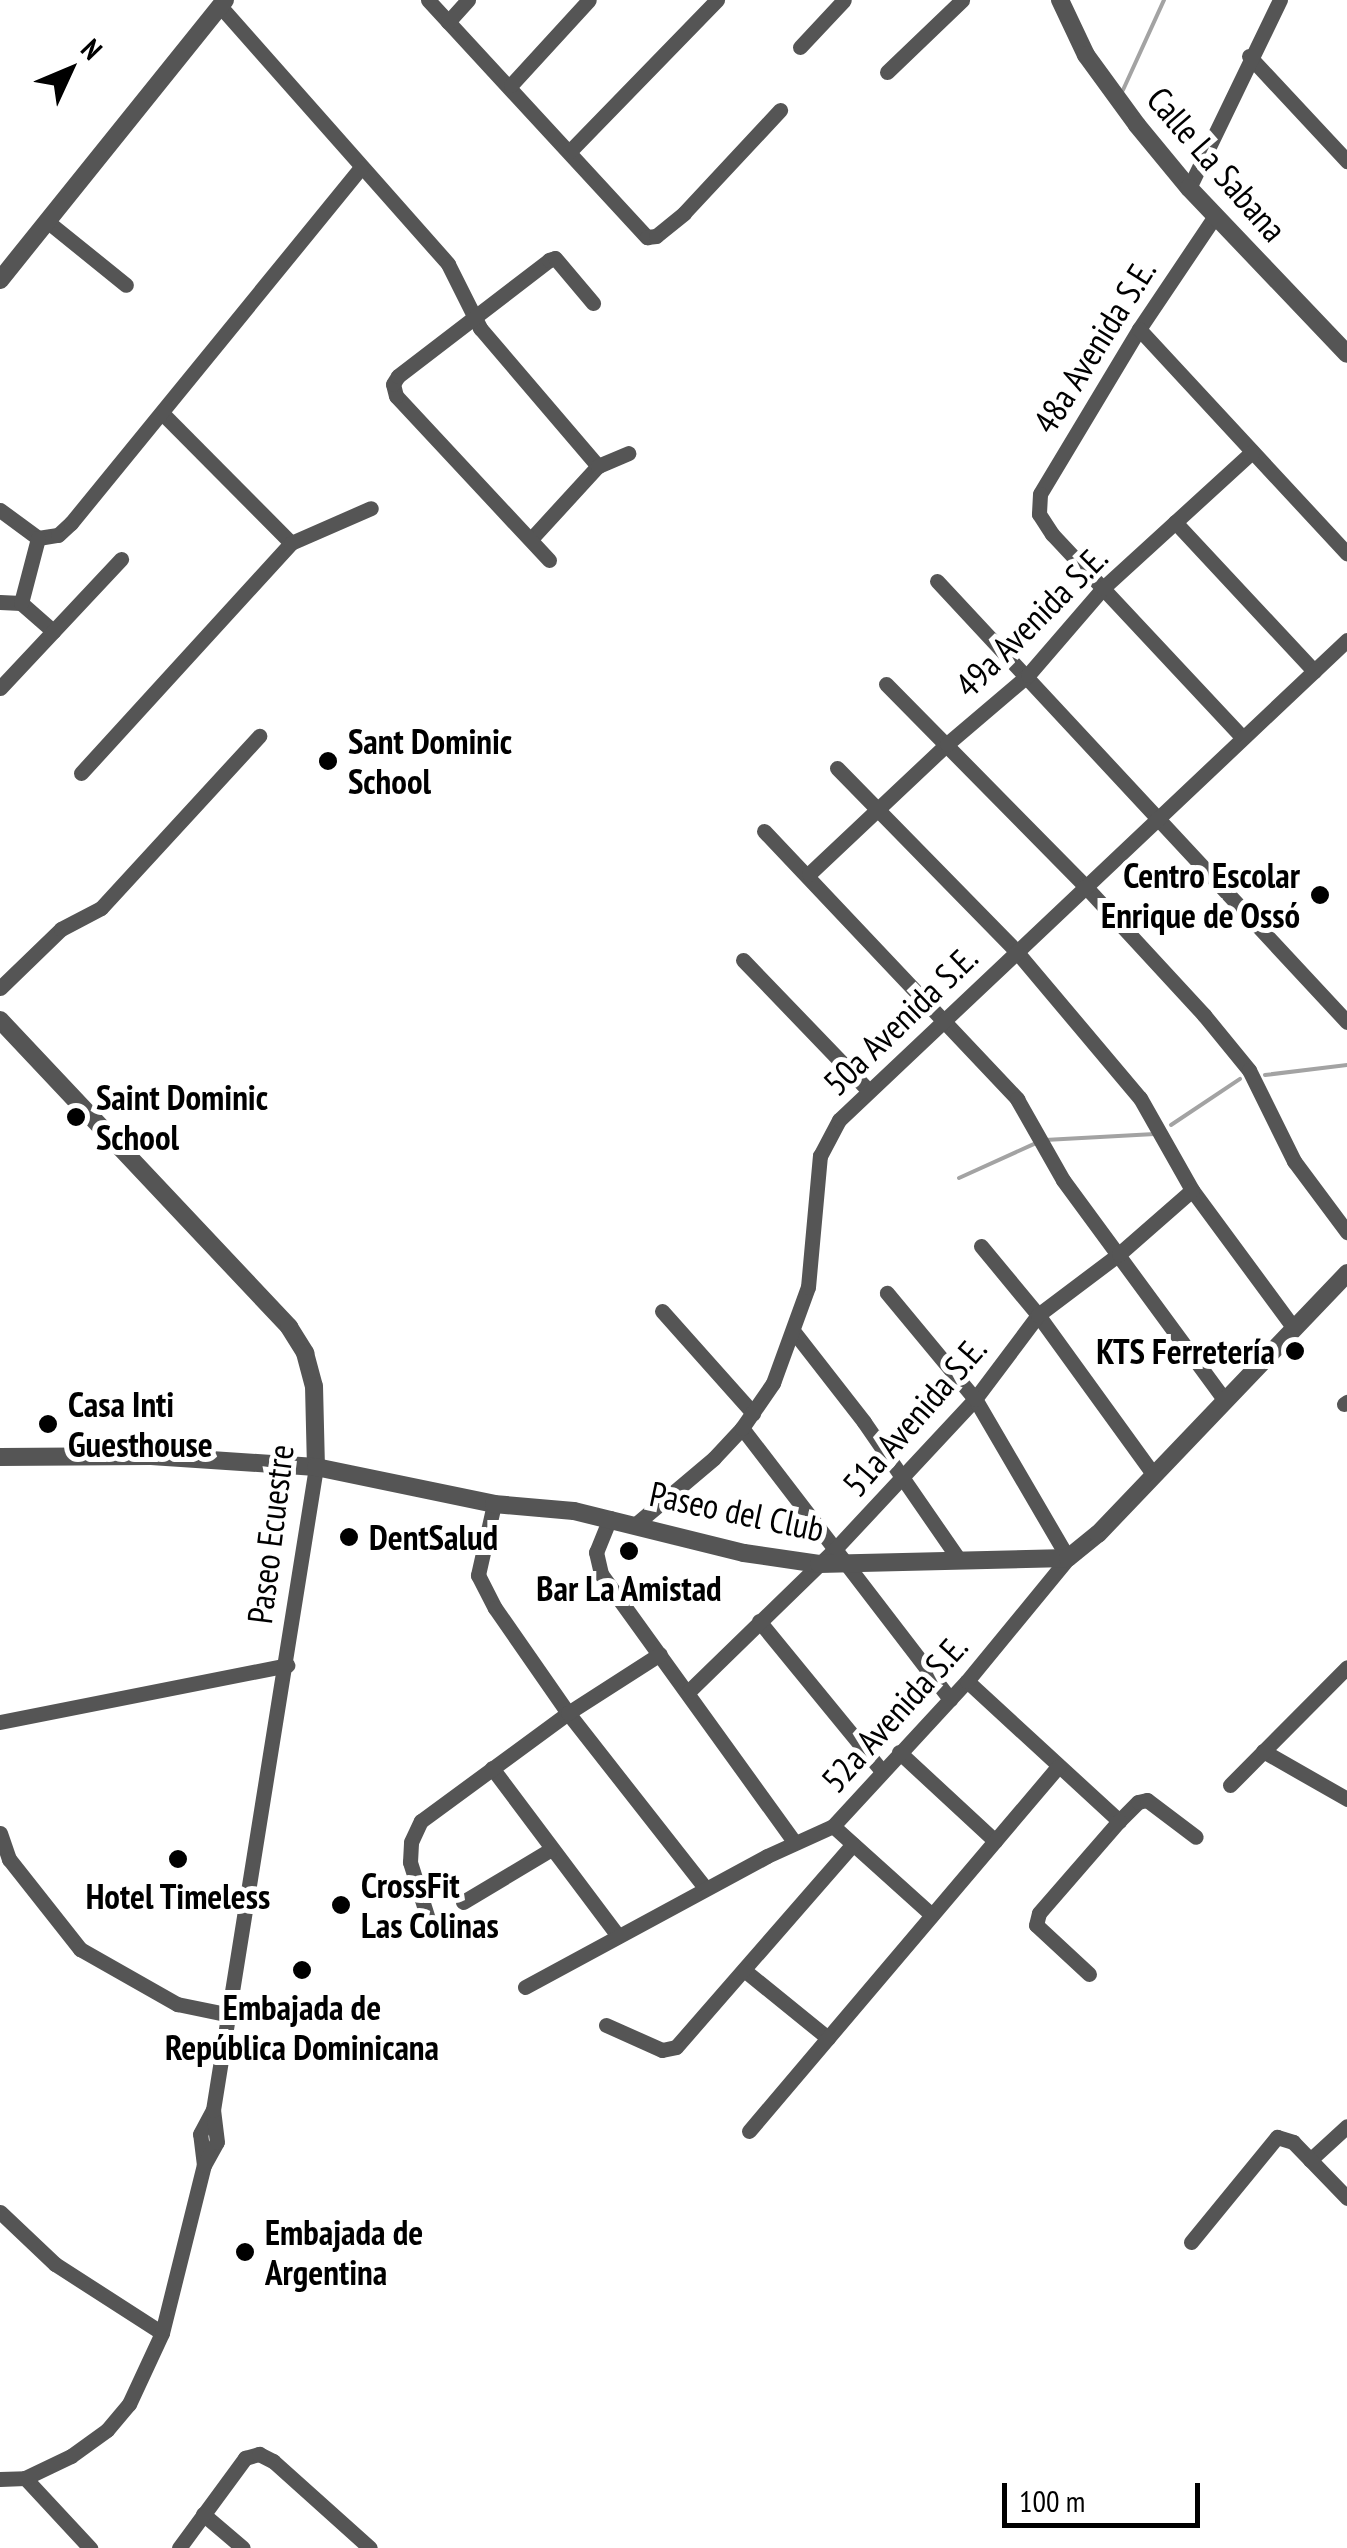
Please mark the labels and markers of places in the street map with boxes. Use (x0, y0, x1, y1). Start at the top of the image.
place label: Sant Dominic School (348, 720, 512, 802)
marker: Sant Dominic School (317, 750, 339, 772)
place label: Centro Escolar Enrique de Ossó (1101, 854, 1300, 936)
marker: Centro Escolar Enrique de Ossó (1309, 884, 1331, 906)
place label: Saint Dominic School (96, 1076, 268, 1158)
marker: Saint Dominic School (65, 1106, 87, 1128)
place label: KTS Ferretería (1096, 1330, 1275, 1372)
marker: KTS Ferretería (1284, 1340, 1306, 1362)
place label: Casa Inti Guesthouse (68, 1383, 213, 1465)
marker: Casa Inti Guesthouse (37, 1413, 59, 1435)
place label: DentSalud (369, 1516, 498, 1558)
marker: DentSalud (338, 1526, 360, 1548)
marker: Bar La Amistad (618, 1540, 640, 1562)
place label: Bar La Amistad (536, 1567, 722, 1609)
marker: Hotel Timeless (167, 1848, 189, 1870)
place label: CrossFit Las Colinas (361, 1864, 499, 1946)
place label: Hotel Timeless (85, 1875, 271, 1917)
marker: CrossFit Las Colinas (330, 1894, 352, 1916)
marker: Embajada de República Dominicana (291, 1959, 313, 1981)
place label: Embajada de República Dominicana (165, 1986, 439, 2068)
place label: Embajada de Argentina (265, 2211, 423, 2293)
marker: Embajada de Argentina (234, 2241, 256, 2263)

